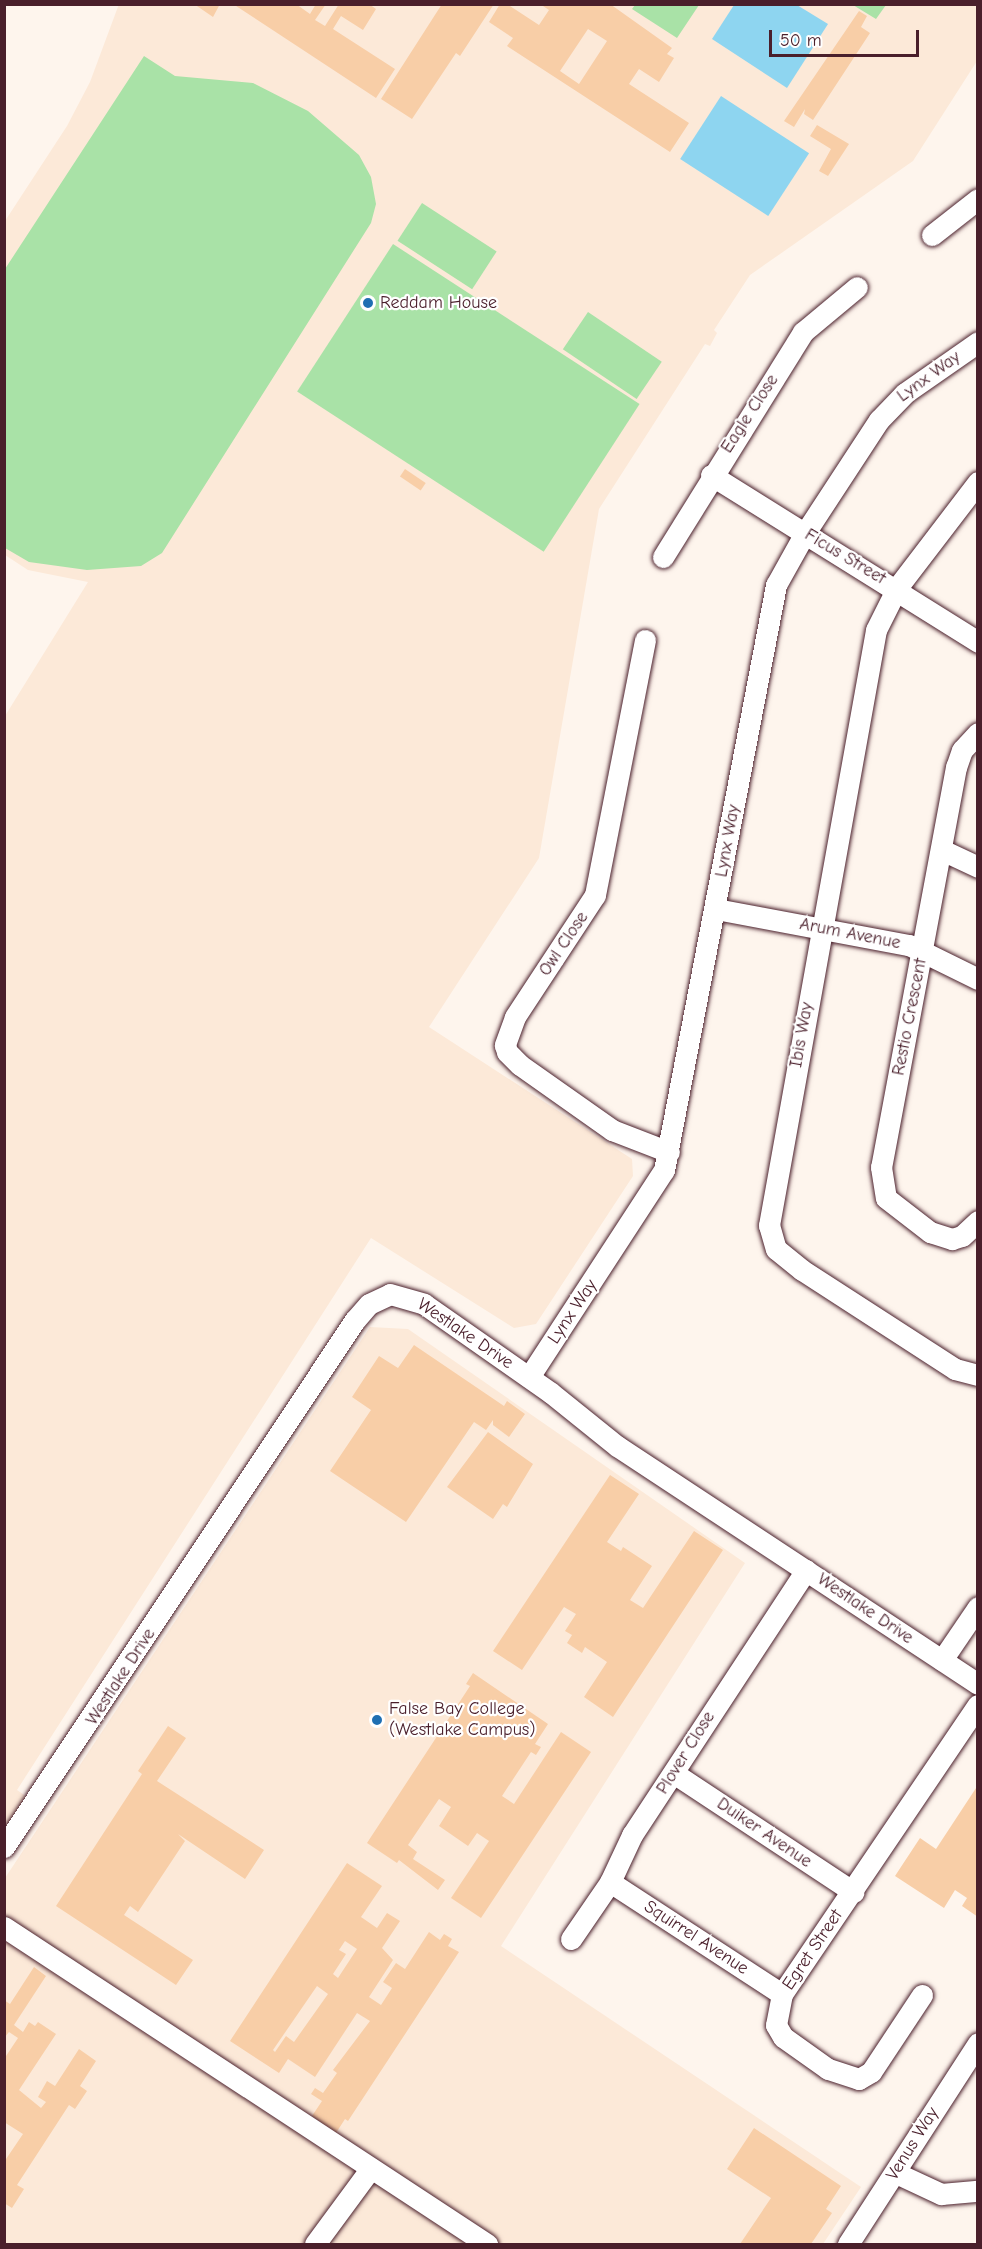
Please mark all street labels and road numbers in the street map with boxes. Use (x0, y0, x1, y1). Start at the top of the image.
street label: Lynx Way (893, 347, 965, 407)
street label: Eagle Close (717, 371, 783, 457)
street label: Ficus Street (800, 524, 890, 590)
street label: Lynx Way (711, 803, 745, 879)
street label: Owl Close (535, 908, 593, 980)
street label: Arum Avenue (798, 914, 902, 954)
street label: Restio Crescent (888, 957, 932, 1077)
street label: Ibis Way (786, 1001, 818, 1069)
street label: Lynx Way (544, 1276, 602, 1348)
street label: Westlake Drive (413, 1294, 517, 1374)
street label: Westlake Drive (813, 1569, 917, 1649)
street label: Westlake Drive (82, 1624, 160, 1730)
street label: Plover Close (652, 1708, 720, 1798)
street label: Duiker Avenue (712, 1793, 816, 1873)
street label: Squirrel Avenue (640, 1896, 752, 1980)
street label: Egret Street (778, 1906, 848, 1994)
street label: Venus Way (882, 2104, 944, 2184)

